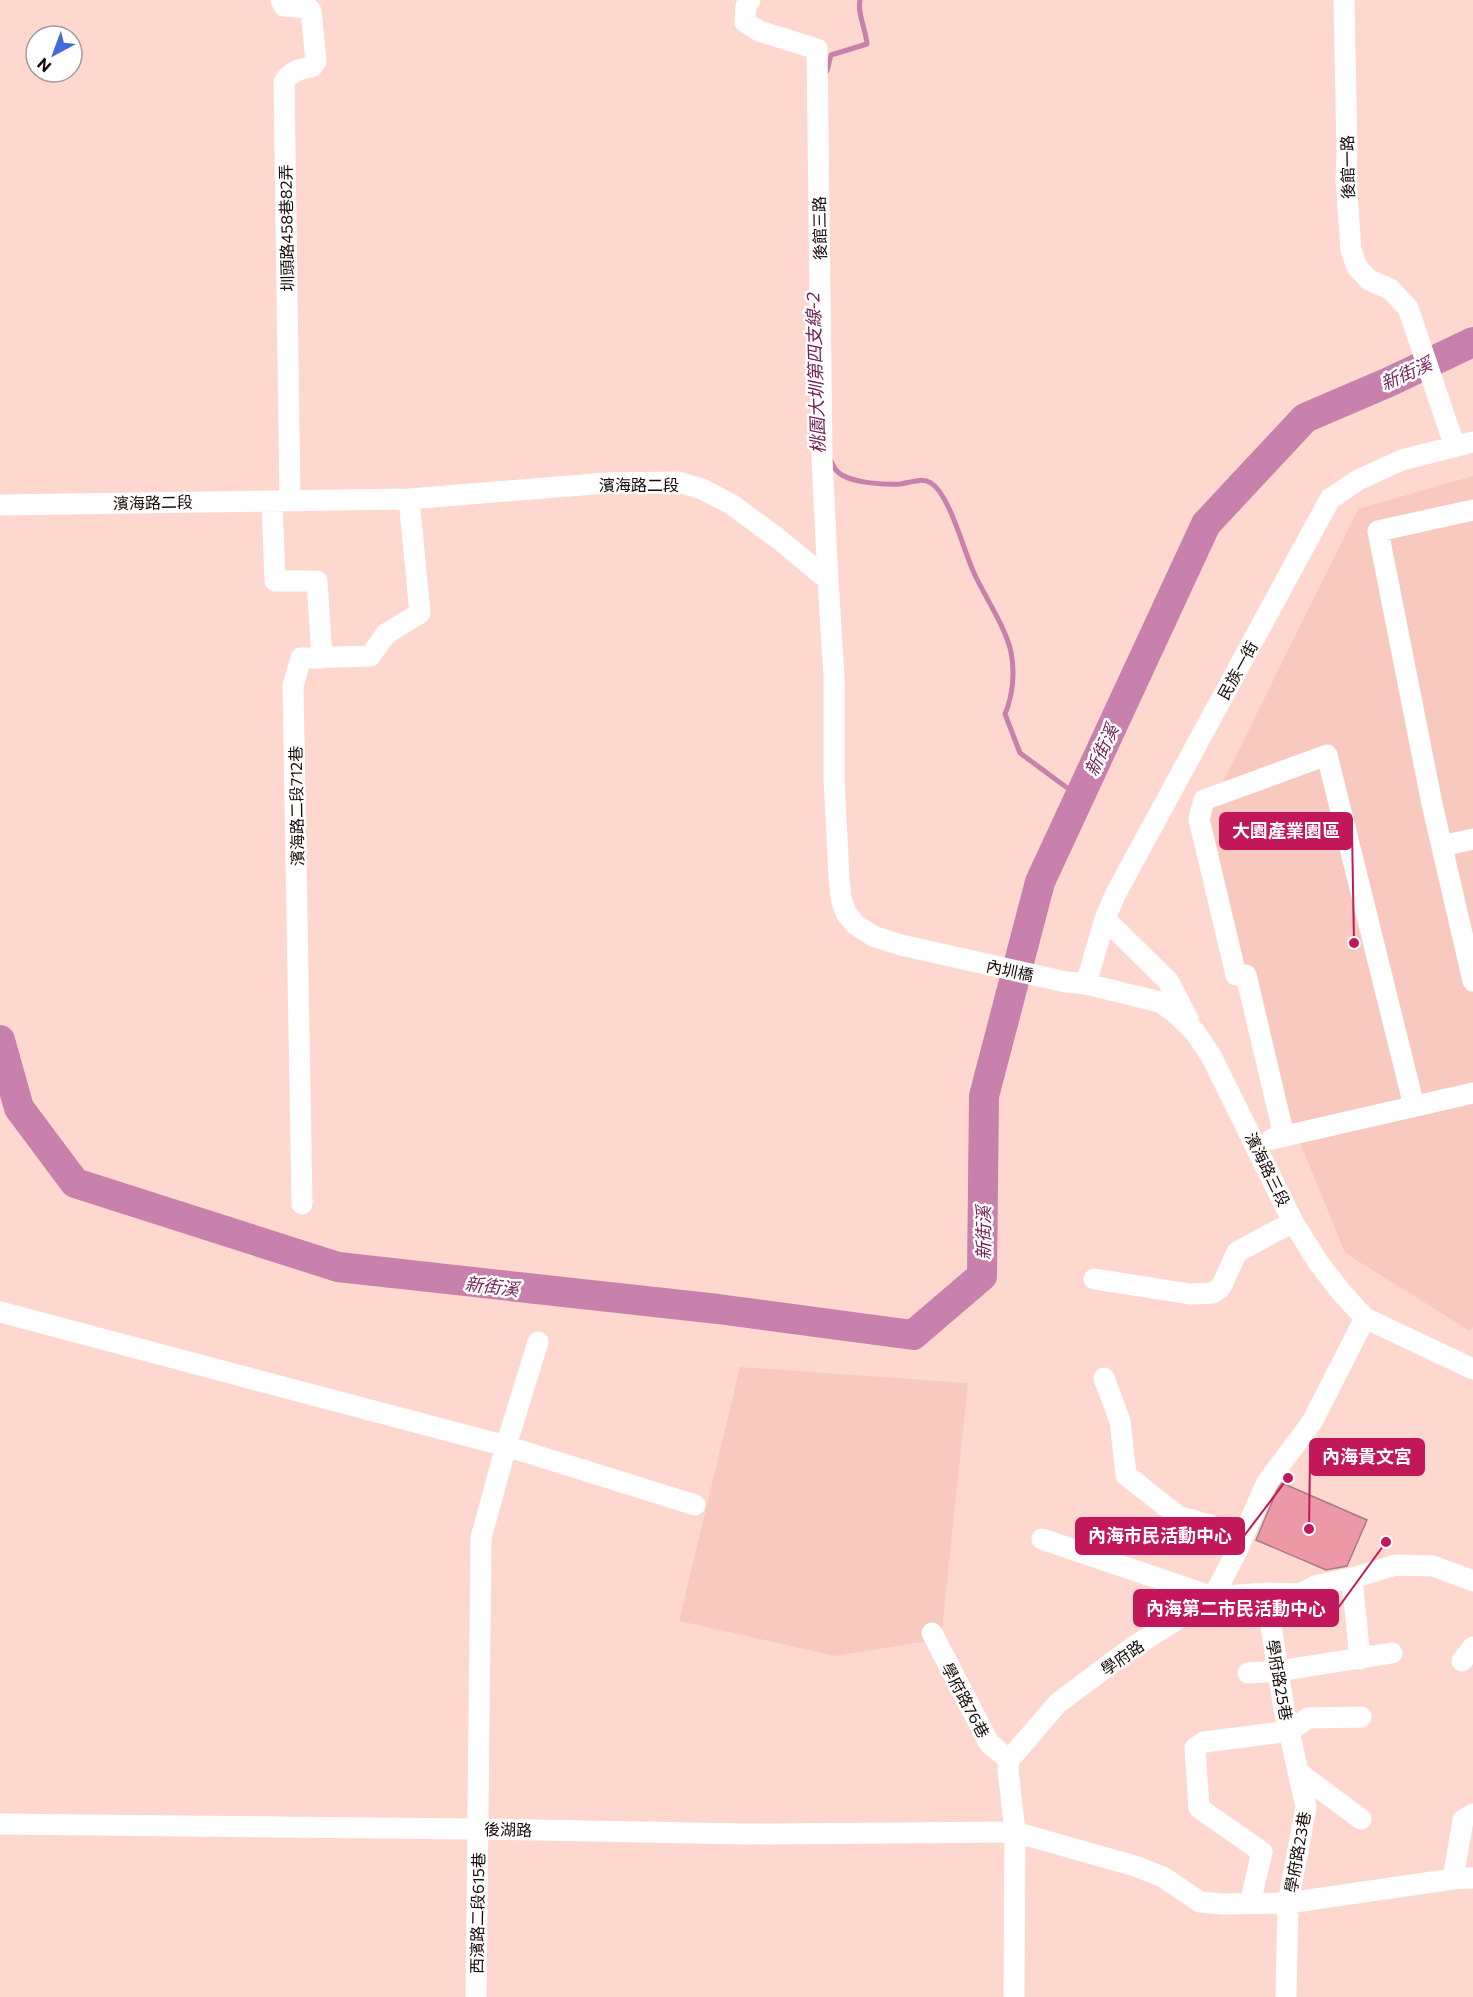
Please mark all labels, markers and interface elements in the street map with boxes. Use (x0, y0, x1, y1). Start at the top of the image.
north arrow (24, 24, 84, 84)
text: N (33, 55, 55, 77)
street label: 後館一路 (1337, 135, 1357, 199)
street label: 圳頭路458巷82弄 (275, 164, 297, 292)
street label: 後館三路 (809, 196, 829, 260)
water label: 桃園大圳第四支線-2 (801, 292, 829, 454)
water label: 新街溪 (1377, 351, 1438, 394)
street label: 濱海路二段 (599, 475, 679, 494)
street label: 濱海路二段 (113, 492, 193, 512)
street label: 民族一街 (1213, 637, 1261, 703)
water label: 新街溪 (1080, 718, 1124, 779)
street label: 濱海路二段712巷 (285, 746, 307, 866)
callout: 大園產業園區 (1220, 813, 1352, 849)
text: 大園產業園區 (1232, 819, 1340, 841)
street label: 內圳橋 (985, 956, 1035, 984)
street label: 濱海路三段 (1242, 1129, 1294, 1209)
water label: 新街溪 (972, 1203, 994, 1260)
water label: 新街溪 (464, 1272, 523, 1301)
callout: 內海貴文宮 (1310, 1439, 1424, 1475)
text: 內海貴文宮 (1322, 1445, 1412, 1467)
callout: 內海市民活動中心 (1076, 1518, 1244, 1554)
text: 內海市民活動中心 (1088, 1524, 1232, 1546)
callout: 內海第二市民活動中心 (1134, 1590, 1338, 1626)
text: 內海第二市民活動中心 (1146, 1597, 1326, 1619)
street label: 學府路 (1097, 1635, 1147, 1679)
street label: 學府路25巷 (1264, 1638, 1296, 1722)
street label: 學府路76巷 (938, 1659, 994, 1741)
street label: 學府路23巷 (1281, 1810, 1313, 1894)
street label: 後湖路 (484, 1819, 532, 1839)
street label: 西濱路二段615巷 (466, 1852, 488, 1974)

